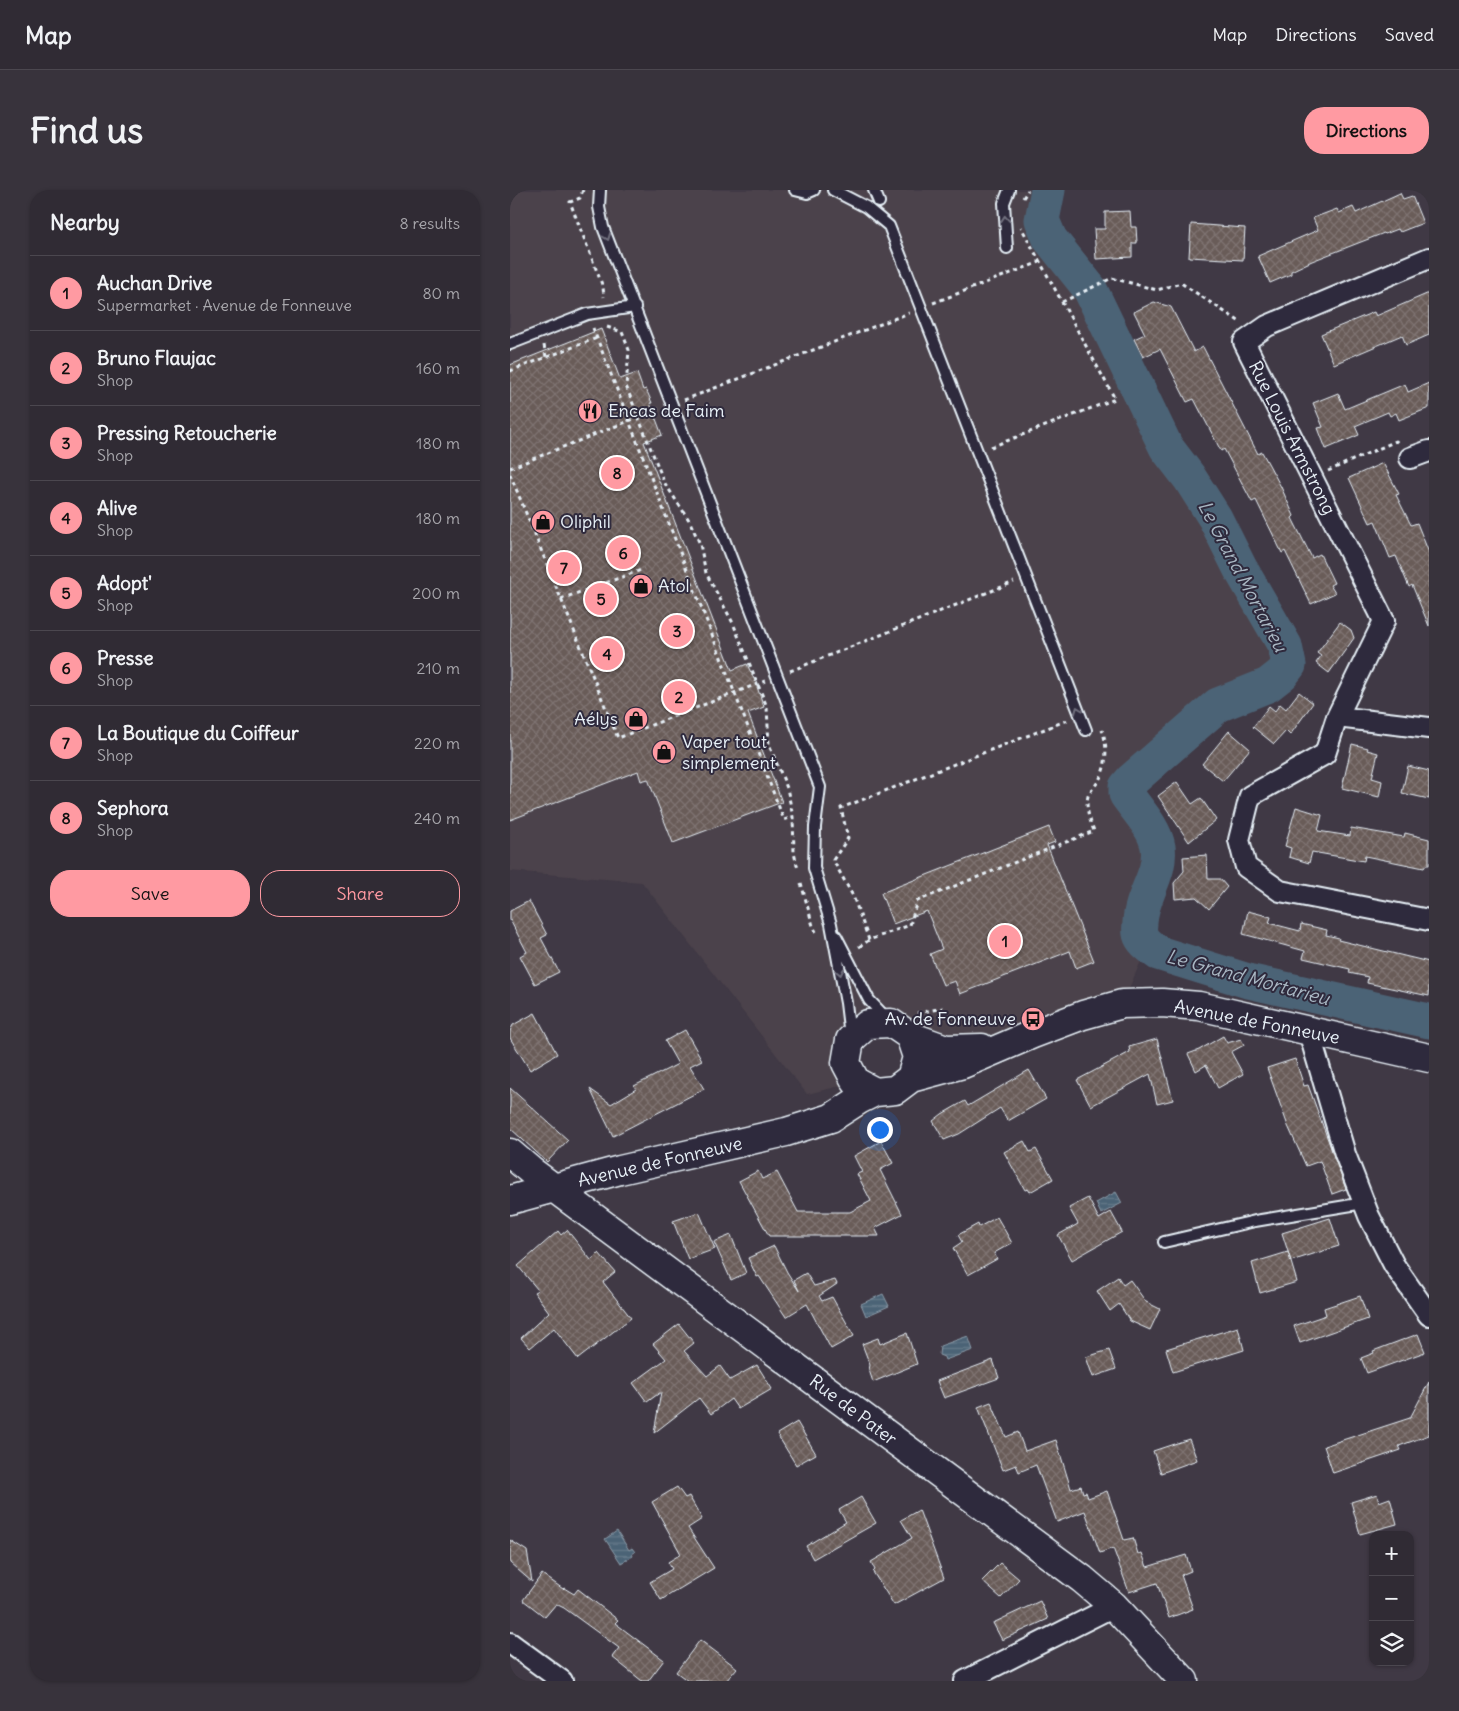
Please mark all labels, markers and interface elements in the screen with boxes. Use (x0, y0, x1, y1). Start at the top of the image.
text: Map (25, 20, 72, 50)
text: Map (1212, 23, 1247, 46)
text: Directions (1275, 23, 1357, 46)
text: Saved (1385, 23, 1434, 46)
button: Directions (1304, 107, 1429, 154)
text: Find us (30, 108, 143, 152)
text: Nearby (50, 209, 120, 236)
text: 8 results (399, 213, 460, 233)
one-way arrow (1000, 214, 1011, 222)
one-way arrow (601, 233, 611, 241)
text: Auchan Drive (97, 271, 212, 295)
text: 1 (63, 283, 69, 303)
text: 80 m (422, 283, 460, 303)
text: Supermarket · Avenue de Fonneuve (97, 295, 352, 315)
text: Bruno Flaujac (97, 346, 216, 370)
street label: Rue Louis Armstrong (1244, 357, 1341, 518)
text: 2 (62, 358, 70, 378)
text: 160 m (416, 358, 460, 378)
text: Shop (97, 370, 133, 390)
restaurant icon: Encas de Faim (577, 398, 603, 424)
place label: Encas de Faim (608, 399, 725, 422)
text: Pressing Retoucherie (97, 421, 277, 445)
text: 3 (61, 433, 71, 453)
text: 180 m (416, 433, 460, 453)
text: Shop (97, 445, 133, 465)
pin: 8 (601, 454, 633, 492)
text: Alive (97, 496, 137, 520)
water label: Le Grand Mortarieu (1193, 496, 1293, 656)
text: 4 (61, 508, 71, 528)
text: 180 m (416, 508, 460, 528)
shop icon: Oliphil (530, 509, 556, 535)
place label: Oliphil (560, 510, 611, 533)
text: Shop (97, 520, 133, 540)
pin: 6 (607, 534, 639, 572)
pin: 7 (548, 549, 580, 587)
text: Adopt' (97, 571, 152, 595)
shop icon: Atol (628, 573, 654, 599)
place label: Atol (658, 574, 690, 597)
pin: 5 (585, 580, 617, 618)
text: 5 (61, 583, 71, 603)
text: 200 m (412, 583, 460, 603)
text: Shop (97, 595, 133, 615)
pin: 3 (661, 612, 693, 650)
pin: 4 (591, 635, 623, 673)
text: Presse (97, 646, 153, 670)
text: 6 (61, 658, 71, 678)
text: 210 m (417, 658, 460, 678)
text: Shop (97, 670, 133, 690)
pin: 2 (663, 678, 695, 716)
shop icon: Aélys (623, 706, 649, 732)
one-way arrow (1074, 706, 1084, 715)
place label: Aélys (574, 707, 618, 730)
text: La Boutique du Coiffeur (97, 721, 299, 745)
place label: Vaper tout simplement (682, 730, 776, 774)
text: 7 (62, 733, 70, 753)
text: 220 m (414, 733, 460, 753)
shop icon: Vaper tout simplement (651, 739, 677, 765)
text: Shop (97, 745, 133, 765)
text: Sephora (97, 796, 169, 820)
text: 8 (61, 808, 71, 828)
text: 240 m (414, 808, 460, 828)
text: Shop (97, 820, 133, 840)
button: Save (50, 870, 250, 917)
button: Share (260, 870, 460, 917)
pin: 1 (989, 922, 1021, 960)
water label: Le Grand Mortarieu (1164, 944, 1333, 1011)
one-way arrow (834, 968, 845, 977)
street label: Avenue de Fonneuve (1172, 994, 1342, 1049)
bus stop icon: Av. de Fonneuve (1020, 1006, 1046, 1032)
place label: Av. de Fonneuve (885, 1007, 1016, 1030)
your location (867, 1117, 893, 1143)
street label: Avenue de Fonneuve (575, 1131, 744, 1192)
street label: Rue de Pater (805, 1369, 902, 1450)
map controls (1369, 1531, 1414, 1666)
button: + (1369, 1531, 1414, 1576)
button: − (1369, 1576, 1414, 1621)
button: layers (1369, 1621, 1414, 1666)

